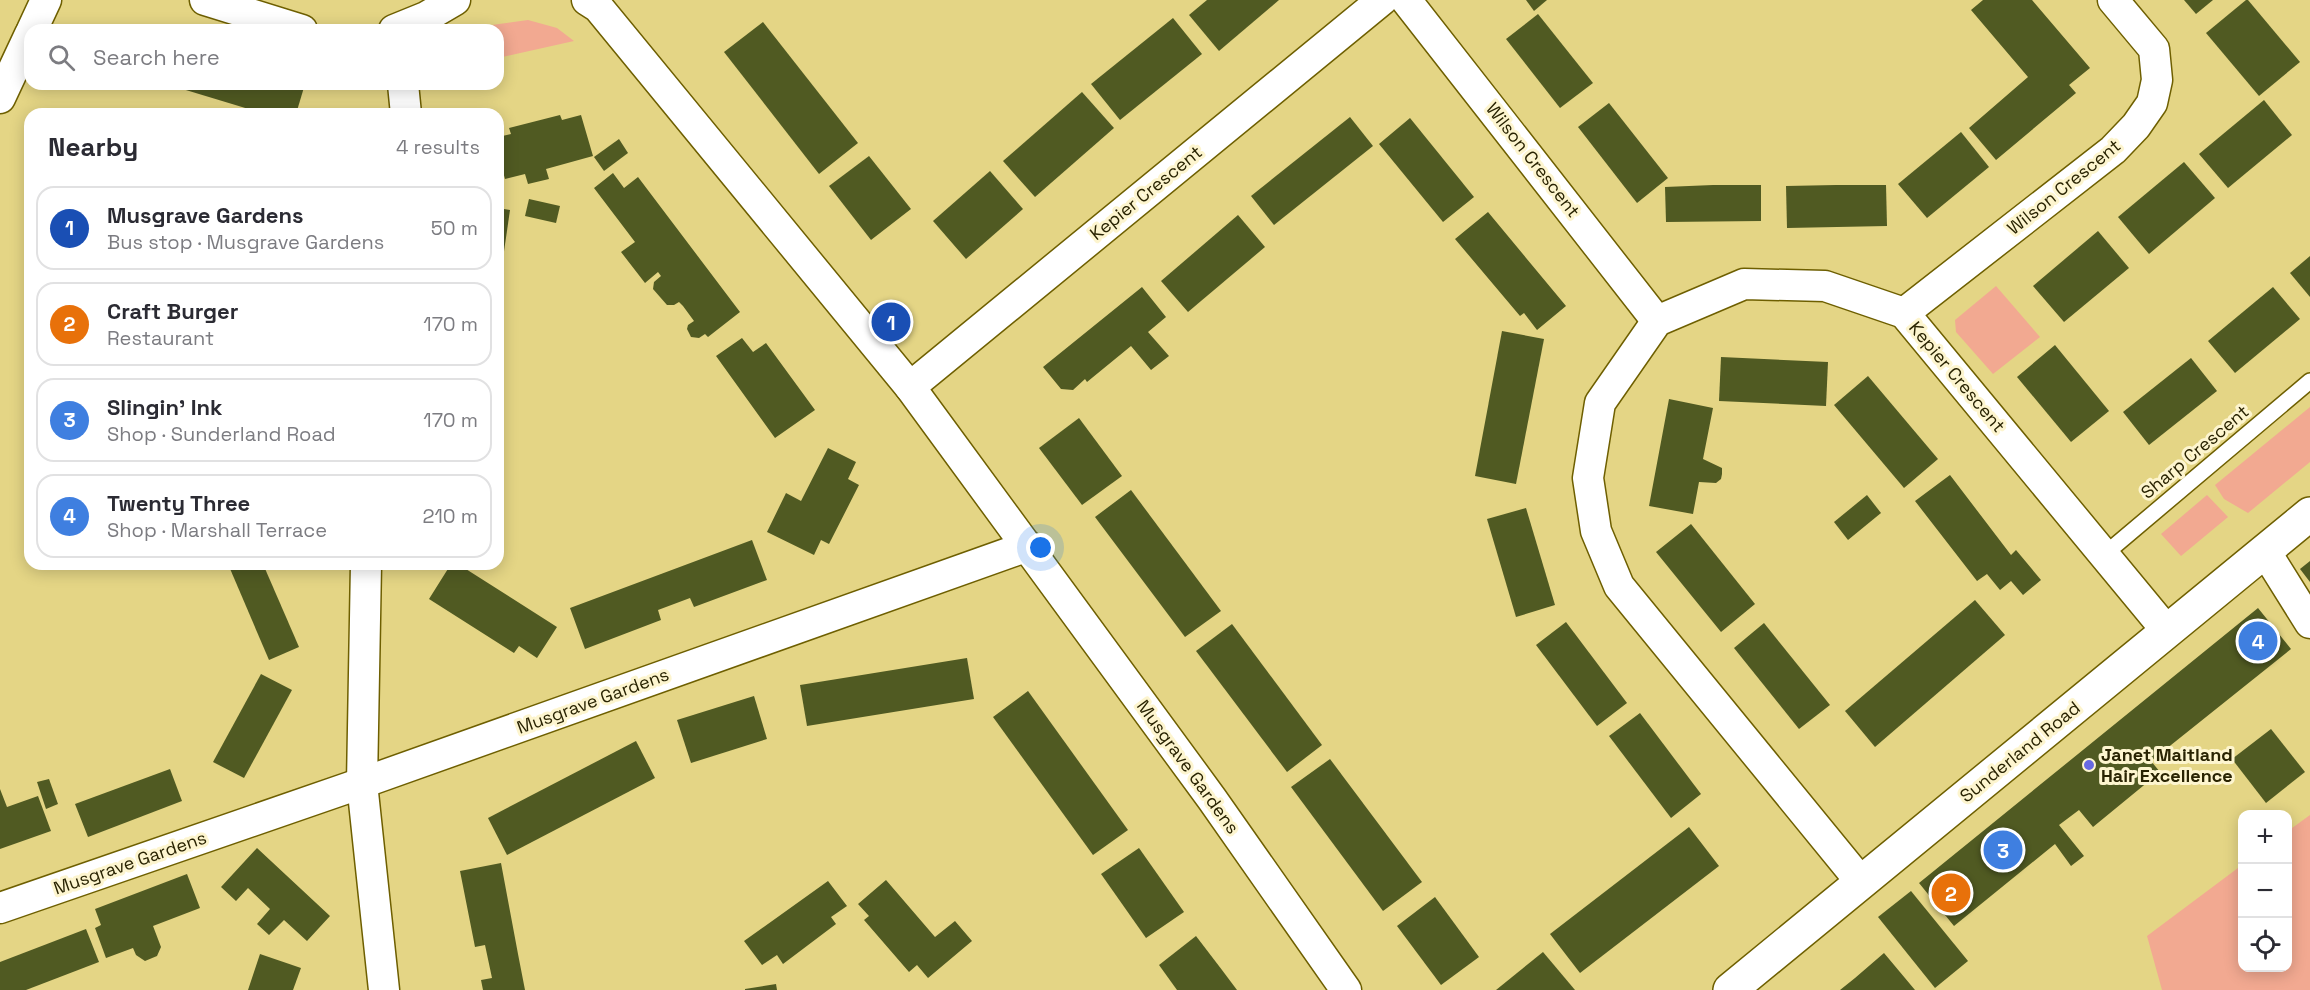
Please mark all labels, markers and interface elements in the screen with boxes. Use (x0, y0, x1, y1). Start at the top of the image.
search box (24, 24, 504, 90)
icon: search (45, 41, 78, 74)
text: Search here (93, 43, 220, 71)
street label: Wilson Crescent (1481, 98, 1585, 222)
text: Nearby (48, 130, 138, 164)
text: 4 results (396, 134, 480, 160)
street label: Wilson Crescent (2002, 134, 2125, 239)
street label: Kepier Crescent (1085, 140, 1207, 245)
text: Musgrave Gardens (107, 201, 304, 229)
text: 1 (65, 215, 74, 241)
text: 50 m (431, 215, 478, 241)
text: Bus stop · Musgrave Gardens (107, 229, 384, 255)
text: Craft Burger (107, 297, 238, 325)
pin: 1 (872, 300, 910, 344)
text: 2 (64, 311, 75, 337)
text: 170 m (423, 311, 478, 337)
street label: Kepier Crescent (1904, 316, 2011, 437)
text: Restaurant (107, 325, 214, 351)
text: Slingin' Ink (107, 393, 222, 421)
street label: Sharp Crescent (2136, 400, 2253, 504)
text: 3 (63, 407, 76, 433)
text: 170 m (423, 407, 478, 433)
text: Shop · Sunderland Road (107, 421, 336, 447)
text: Twenty Three (107, 489, 250, 517)
text: 4 (63, 503, 76, 529)
text: 210 m (422, 503, 478, 529)
text: Shop · Marshall Terrace (107, 517, 327, 543)
your location (1026, 533, 1055, 562)
pin: 4 (2238, 618, 2278, 664)
street label: Musgrave Gardens (514, 662, 672, 739)
street label: Musgrave Gardens (1132, 695, 1245, 838)
street label: Sunderland Road (1955, 696, 2085, 807)
place label: Janet Maitland Hair Excellence (2101, 743, 2233, 787)
marker: Janet Maitland Hair Excellence (2082, 758, 2096, 772)
map controls (2238, 810, 2292, 972)
button: + (2238, 810, 2292, 864)
street label: Musgrave Gardens (50, 826, 209, 899)
pin: 3 (1984, 828, 2022, 872)
button: − (2238, 864, 2292, 918)
pin: 2 (1932, 870, 1970, 916)
button: locate (2238, 918, 2292, 972)

